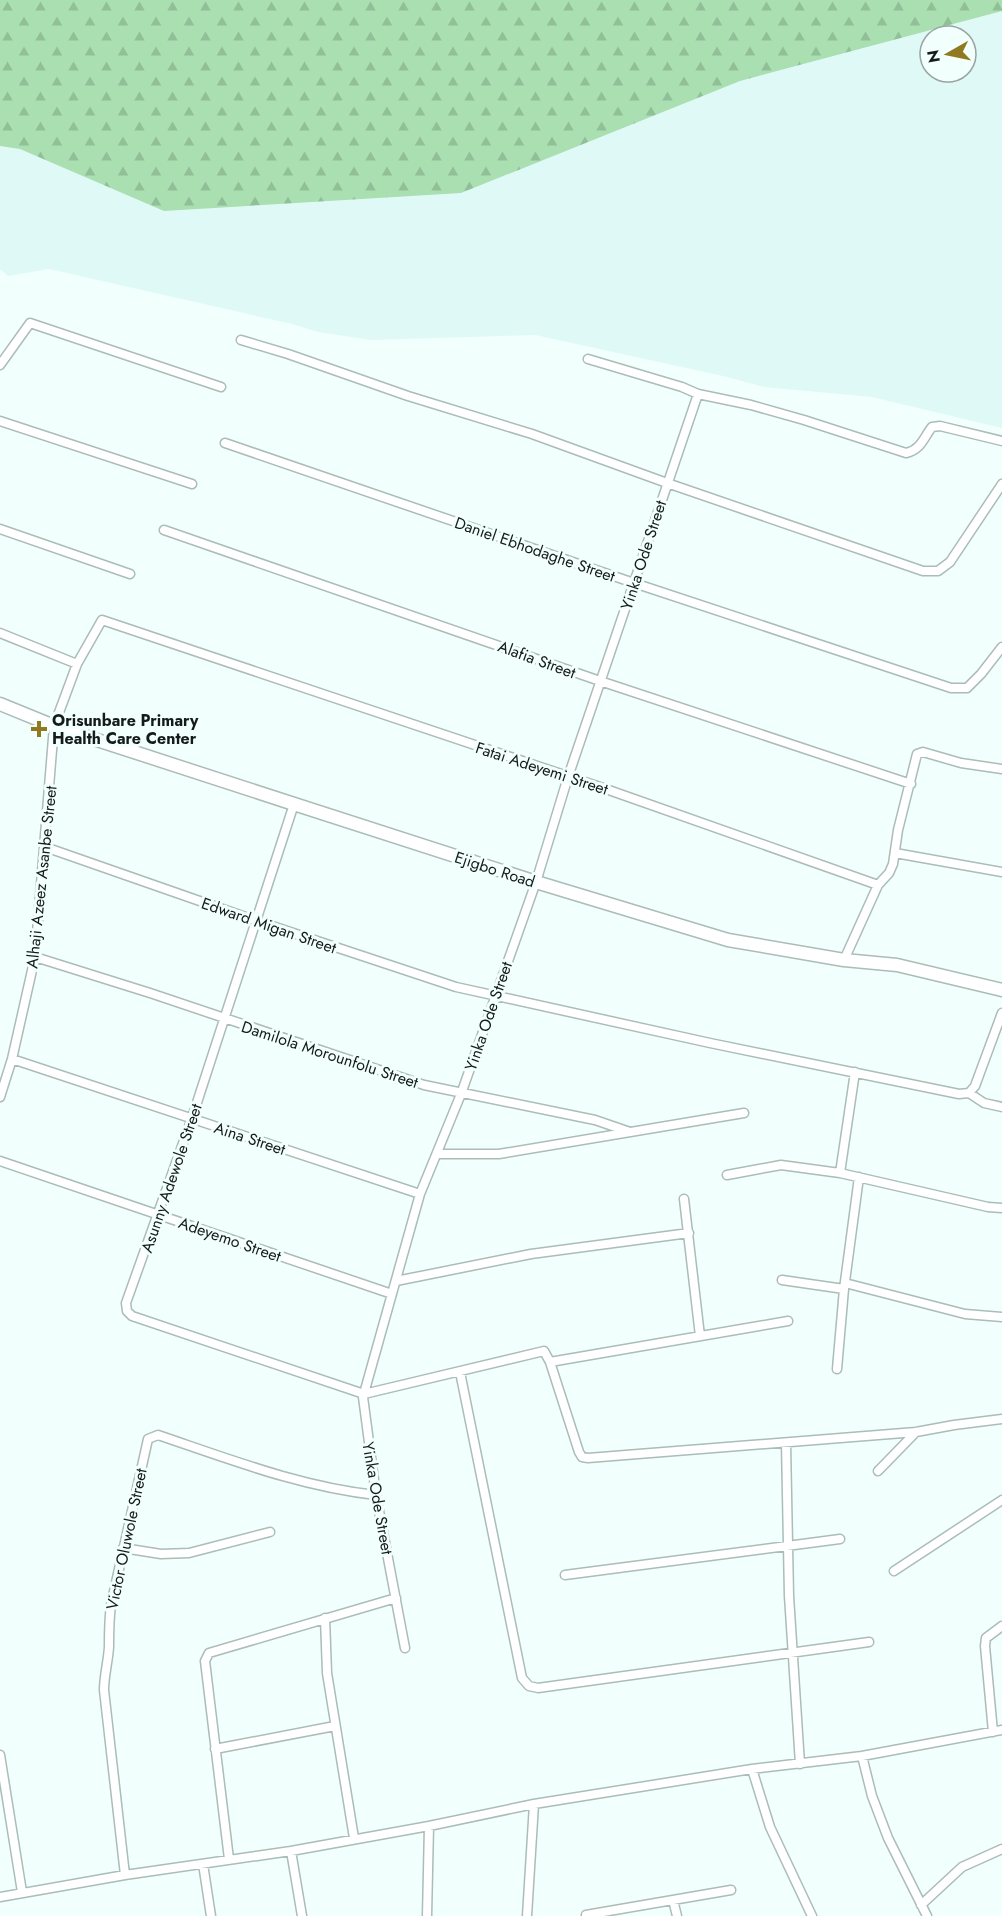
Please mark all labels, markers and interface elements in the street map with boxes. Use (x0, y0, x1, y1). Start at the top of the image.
north arrow (918, 24, 978, 84)
text: N (921, 48, 946, 64)
street label: Yinka Ode Street (615, 497, 672, 613)
street label: Daniel Ebhodaghe Street (451, 511, 618, 588)
street label: Alafia Street (495, 635, 579, 684)
place label: Orisunbare Primary Health Care Center (52, 709, 199, 750)
marker: Orisunbare Primary Health Care Center (30, 720, 48, 738)
street label: Fatai Adeyemi Street (473, 736, 611, 801)
street label: Alhaji Azeez Asanbe Street (20, 784, 63, 970)
street label: Ejigbo Road (452, 846, 538, 893)
street label: Edward Migan Street (198, 892, 339, 959)
street label: Yinka Ode Street (459, 958, 518, 1074)
street label: Damilola Morounfolu Street (238, 1015, 421, 1094)
street label: Asunny Adewole Street (135, 1101, 208, 1256)
street label: Aina Street (211, 1116, 289, 1161)
street label: Adeyemo Street (176, 1211, 284, 1268)
street label: Yinka Ode Street (356, 1440, 399, 1556)
street label: Victor Oluwole Street (100, 1466, 153, 1612)

